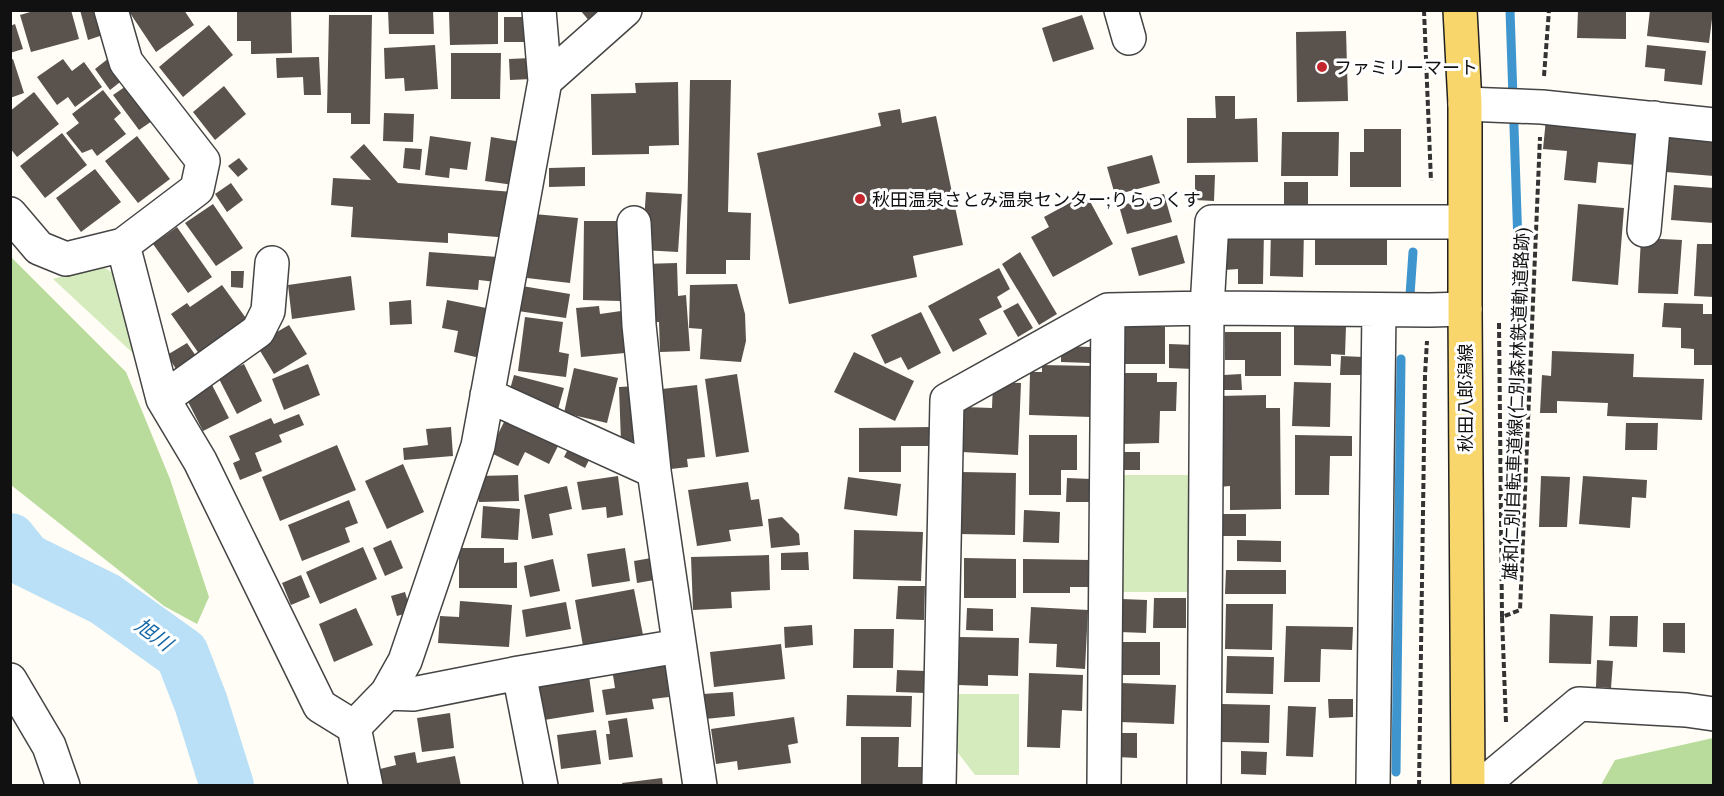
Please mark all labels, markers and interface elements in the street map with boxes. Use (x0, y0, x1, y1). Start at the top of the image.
place label: ファミリーマート (1334, 56, 1478, 79)
marker: ファミリーマート (1315, 60, 1329, 74)
place label: 秋田温泉さとみ温泉センター;りらっくす (872, 188, 1201, 211)
marker: 秋田温泉さとみ温泉センター;りらっくす (853, 192, 867, 206)
street label: 雄和仁別自転車道線(仁別森林鉄道軌道路跡) (1498, 227, 1534, 581)
street label: 秋田八郎潟線 (1454, 344, 1477, 452)
water label: 旭川 (130, 612, 179, 657)

